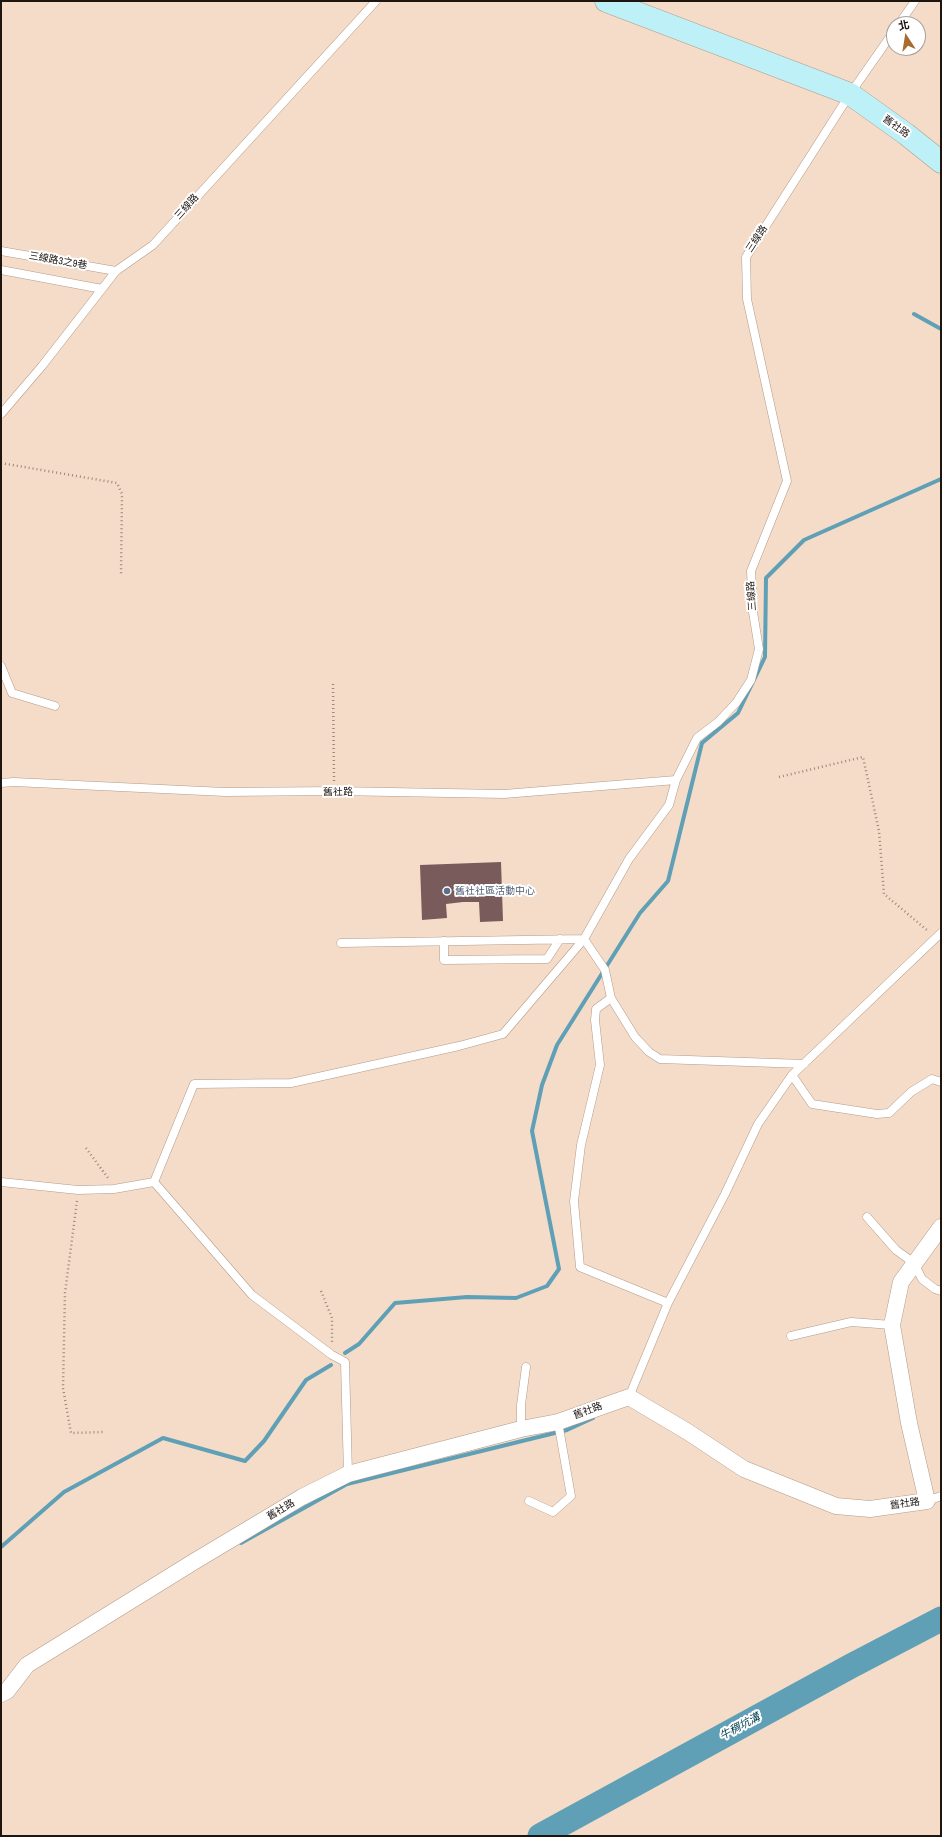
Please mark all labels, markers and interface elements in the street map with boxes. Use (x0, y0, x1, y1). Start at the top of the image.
north arrow (886, 16, 926, 56)
text: 北 (897, 17, 911, 33)
street label: 舊社路 (880, 113, 912, 141)
street label: 三線路 (173, 192, 201, 222)
street label: 三線路 (744, 223, 770, 255)
street label: 三線路3之9巷 (28, 250, 88, 272)
street label: 三線路 (745, 581, 759, 611)
street label: 舊社路 (323, 786, 353, 798)
place label: 舊社社區活動中心 (455, 885, 535, 897)
marker: 舊社社區活動中心 (442, 886, 452, 896)
street label: 舊社路 (572, 1400, 604, 1422)
street label: 舊社路 (889, 1496, 921, 1512)
street label: 舊社路 (265, 1497, 297, 1523)
water label: 牛稠坑溝 (717, 1711, 763, 1743)

